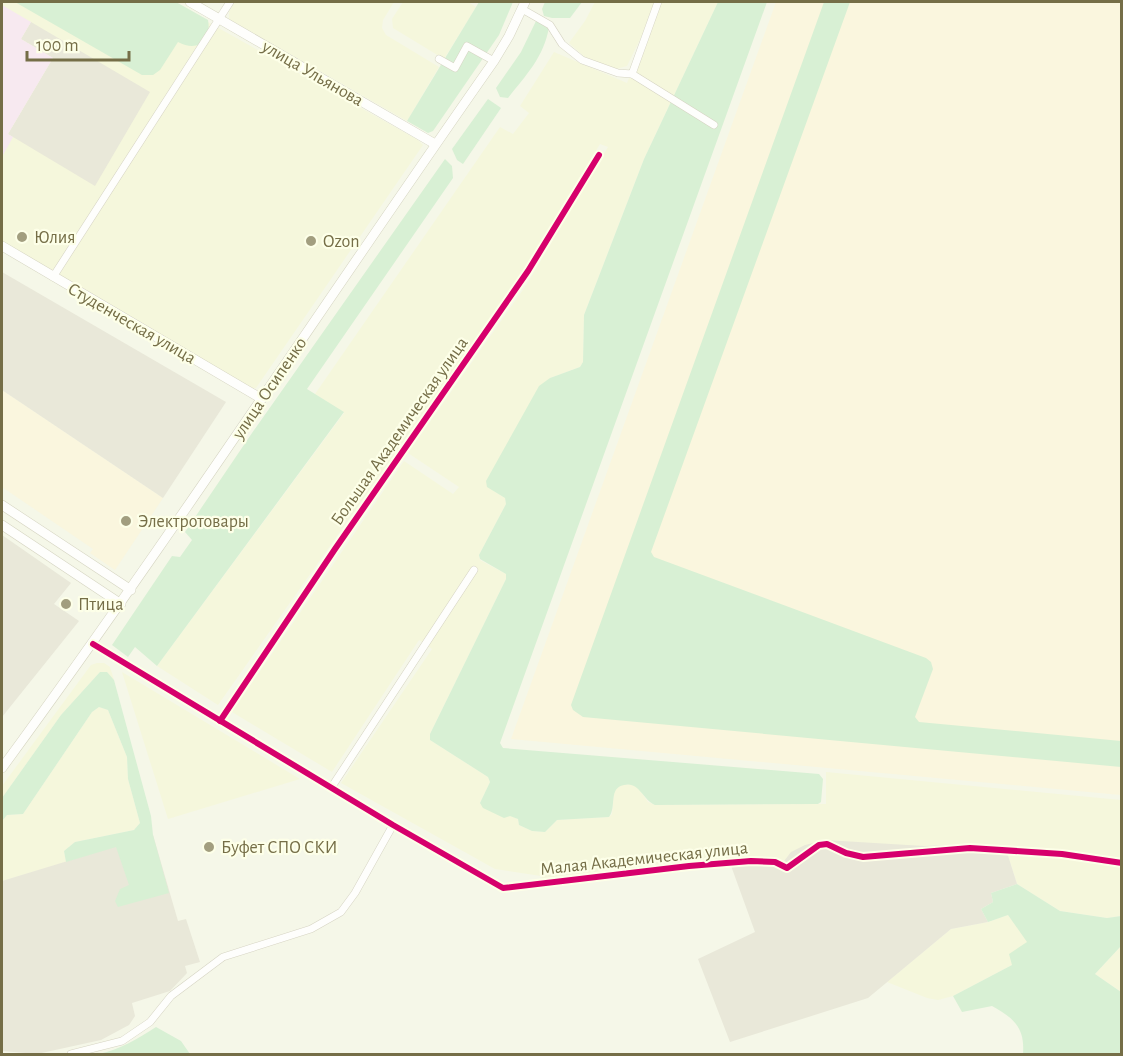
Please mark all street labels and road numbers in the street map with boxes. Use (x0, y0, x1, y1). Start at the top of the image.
street label: улица Ульянова (258, 37, 366, 110)
street label: Студенческая улица (64, 280, 199, 368)
street label: Большая Академическая улица (328, 334, 472, 529)
street label: улица Осипенко (229, 335, 310, 443)
street label: Малая Академическая улица (539, 839, 749, 879)

